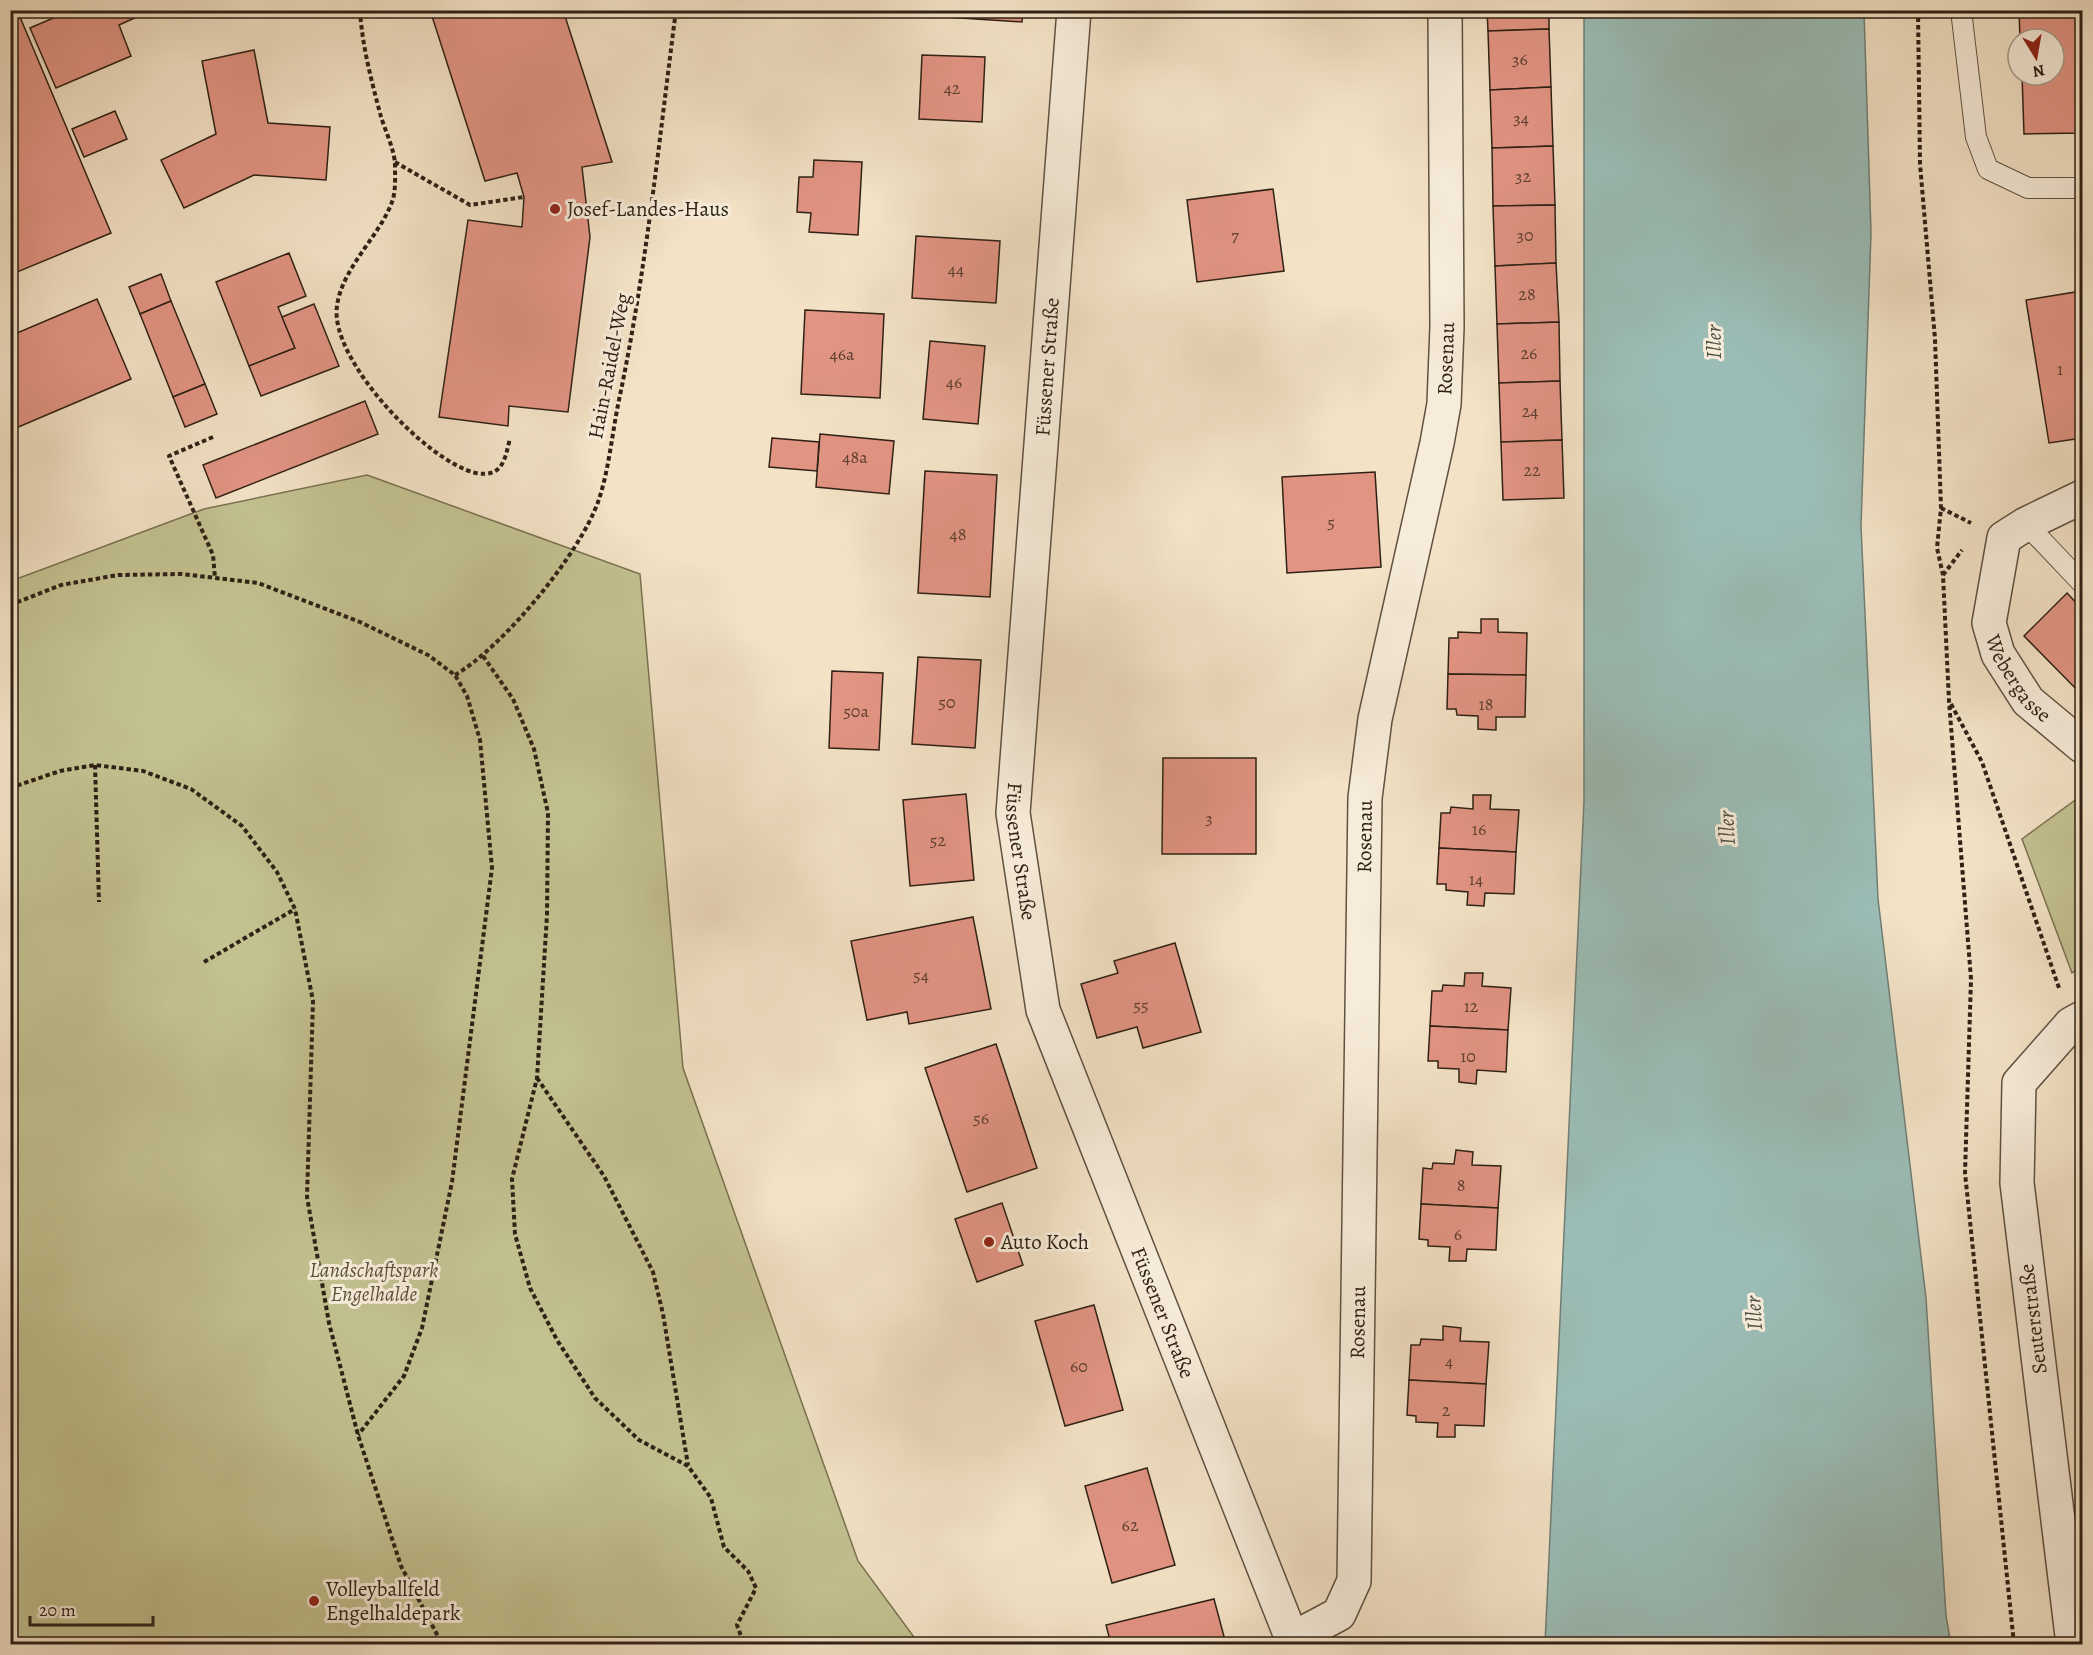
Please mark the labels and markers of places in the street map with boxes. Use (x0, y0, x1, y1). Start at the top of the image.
place label: Josef-Landes-Haus (567, 195, 729, 223)
marker: Josef-Landes-Haus (548, 202, 562, 216)
place label: Auto Koch (1000, 1228, 1089, 1256)
marker: Auto Koch (982, 1235, 996, 1249)
place label: Volleyballfeld Engelhaldepark (325, 1575, 461, 1627)
marker: Volleyballfeld Engelhaldepark (307, 1594, 321, 1608)

